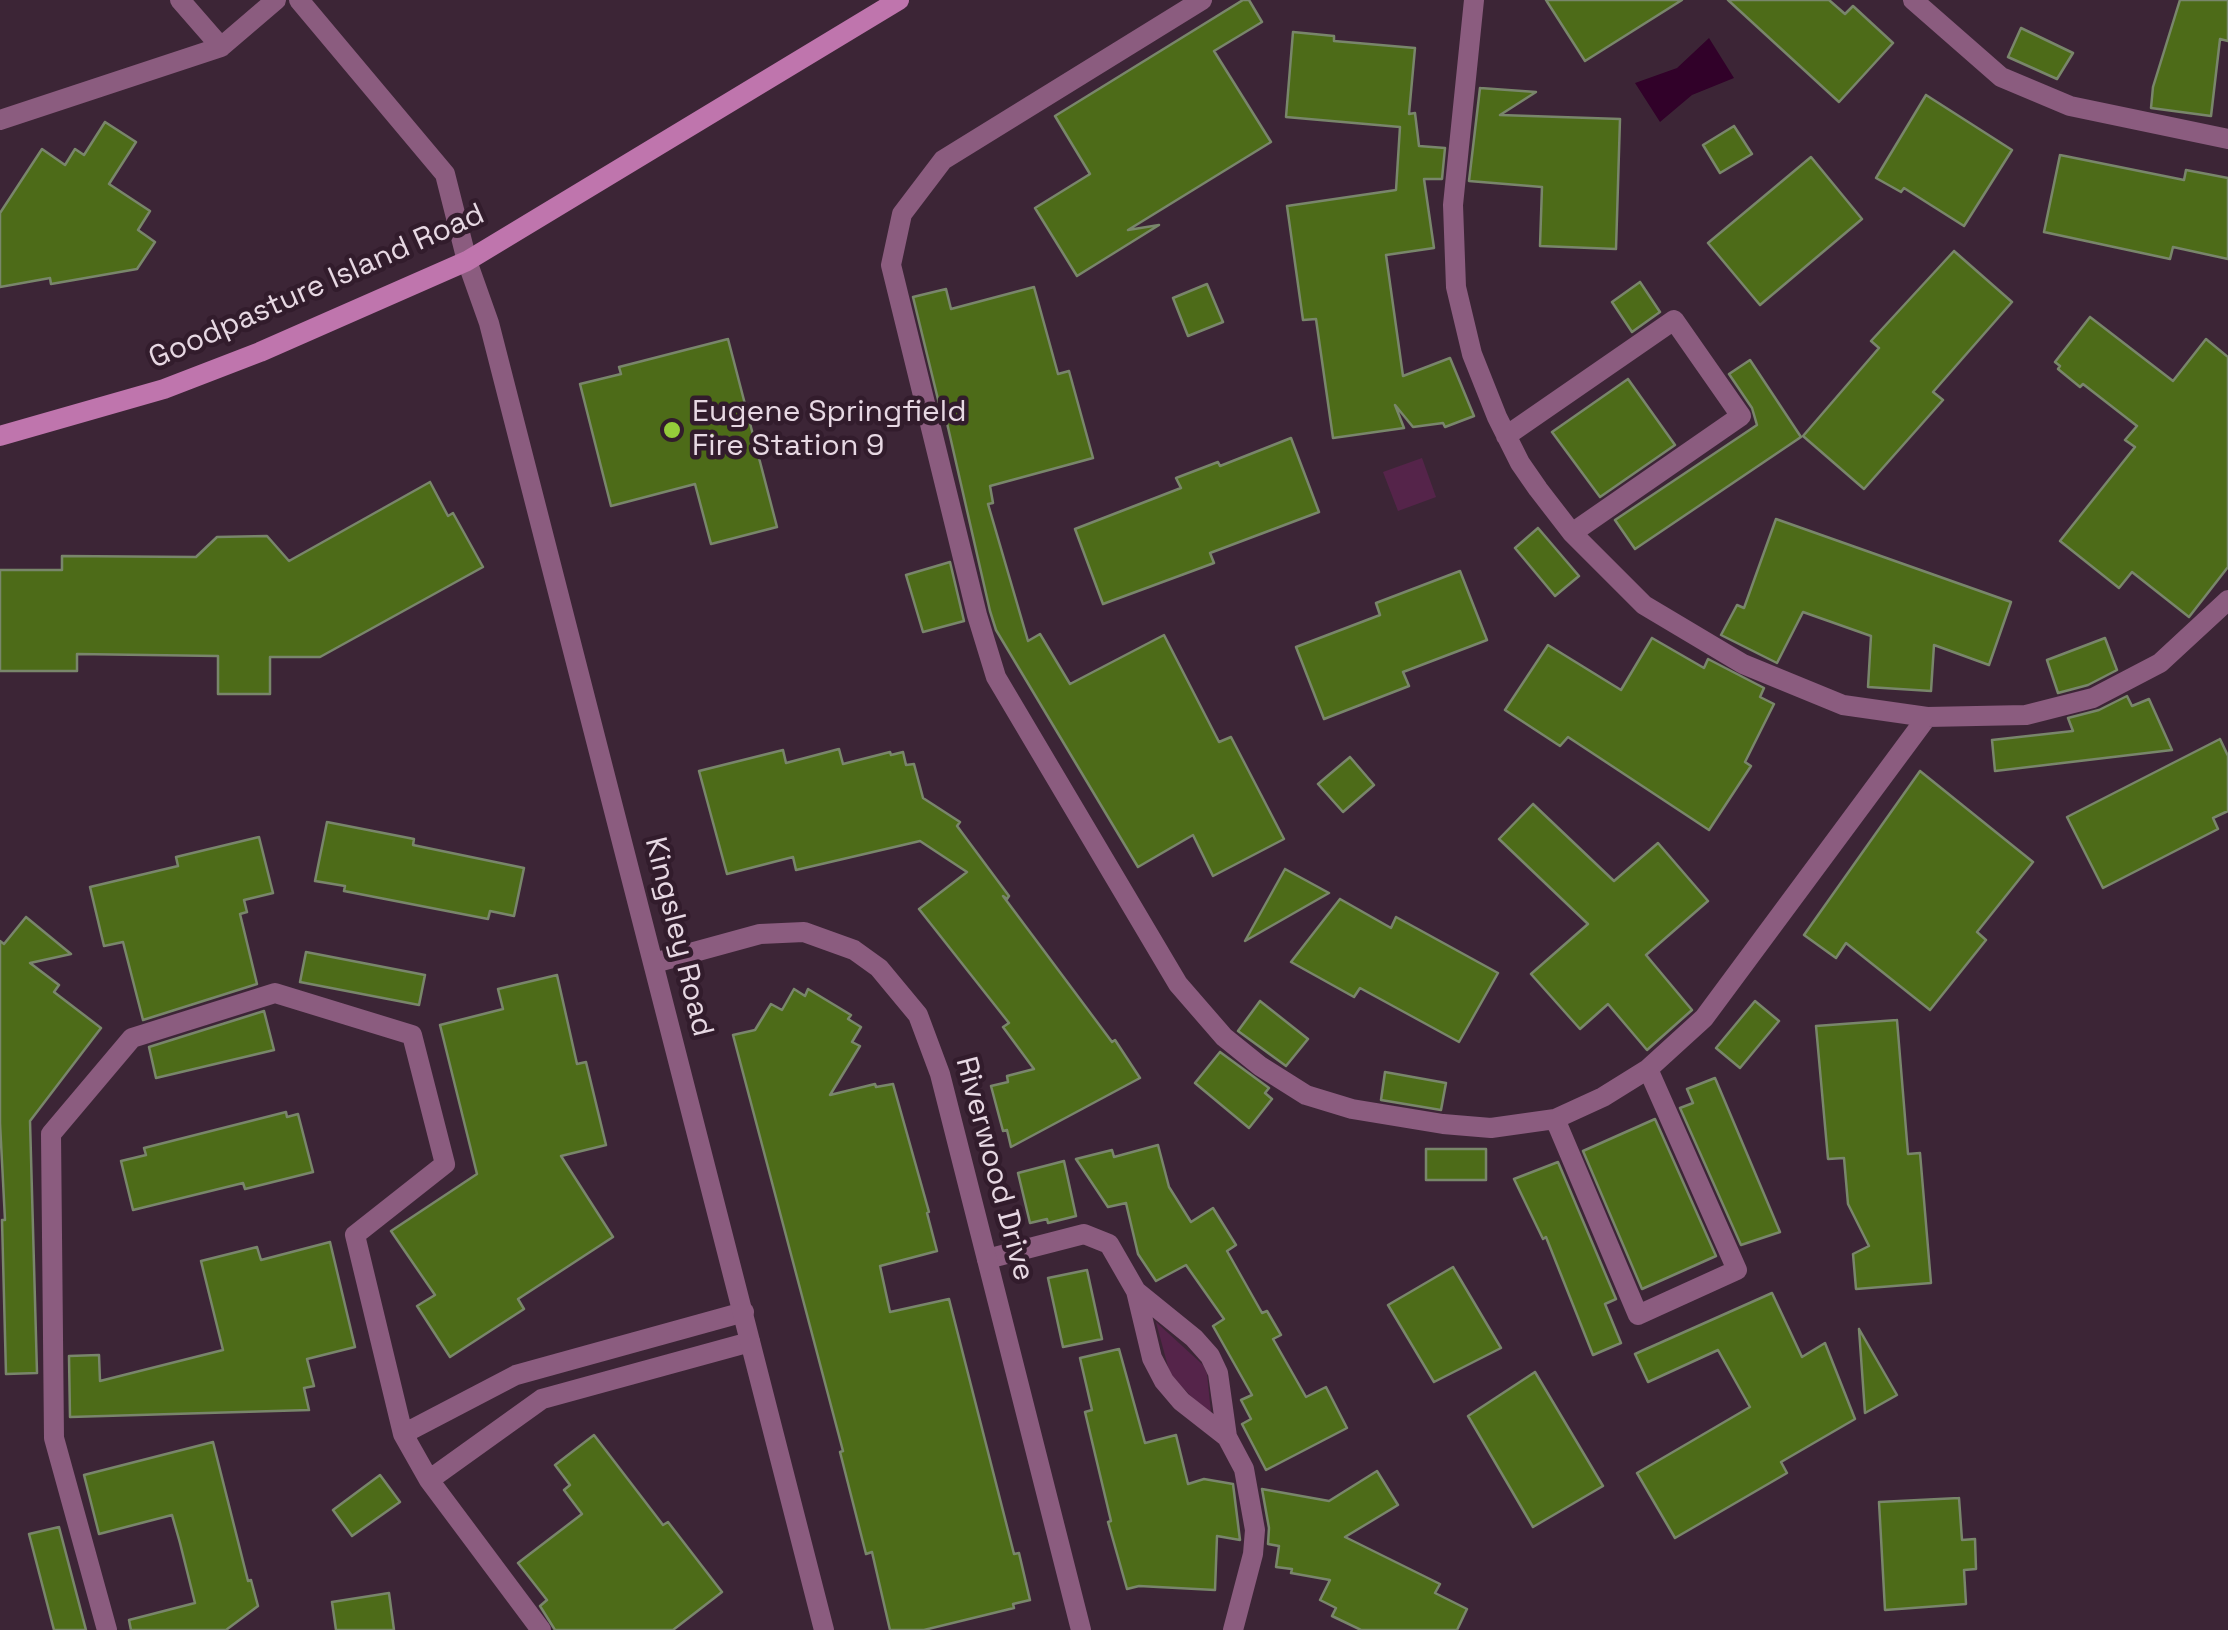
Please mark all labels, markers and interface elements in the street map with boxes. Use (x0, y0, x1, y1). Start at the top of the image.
street label: Goodpasture Island Road (144, 197, 490, 377)
place label: Eugene Springfield Fire Station 9 (692, 395, 966, 466)
marker: Eugene Springfield Fire Station 9 (661, 419, 683, 441)
street label: Kingsley Road (636, 834, 720, 1040)
street label: Riverwood Drive (947, 1053, 1041, 1285)

